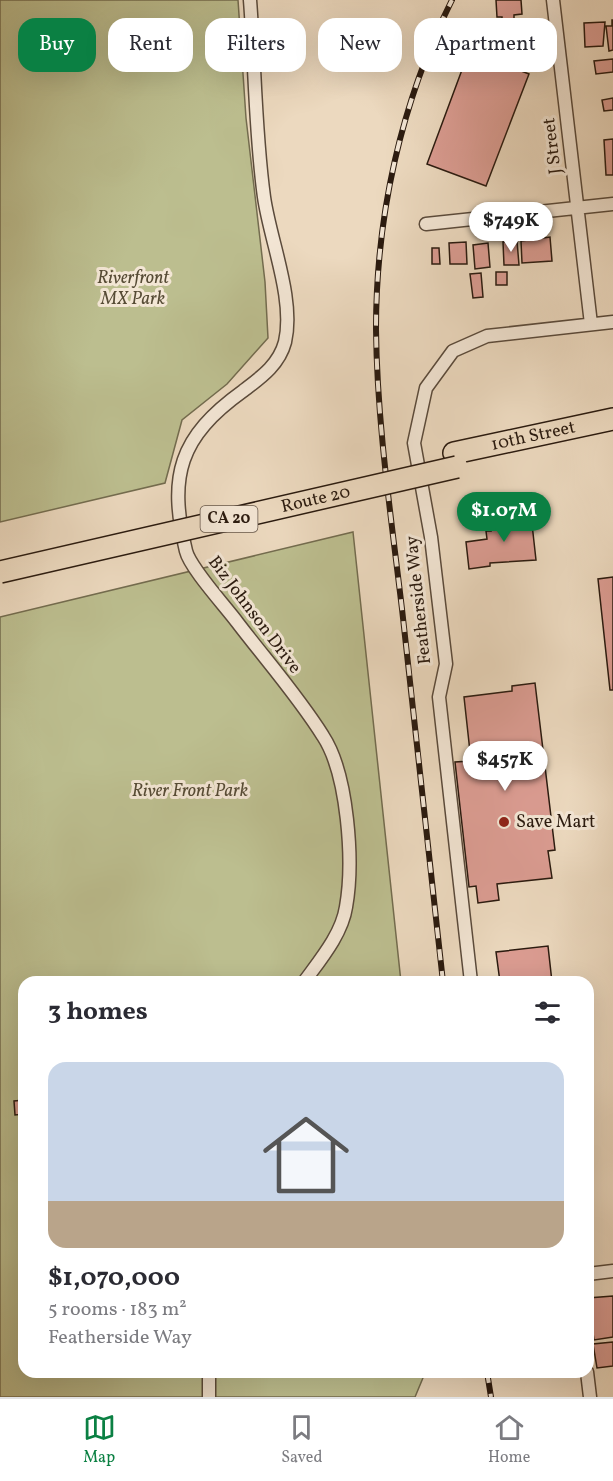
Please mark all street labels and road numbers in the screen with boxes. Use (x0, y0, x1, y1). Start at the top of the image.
street label: J Street (537, 116, 569, 176)
street label: 10th Street (489, 415, 578, 457)
street label: Route 20 (279, 479, 353, 520)
road number: CA 20 (200, 506, 258, 532)
street label: Featherside Way (400, 534, 438, 666)
street label: Biz Johnson Drive (201, 551, 307, 679)

